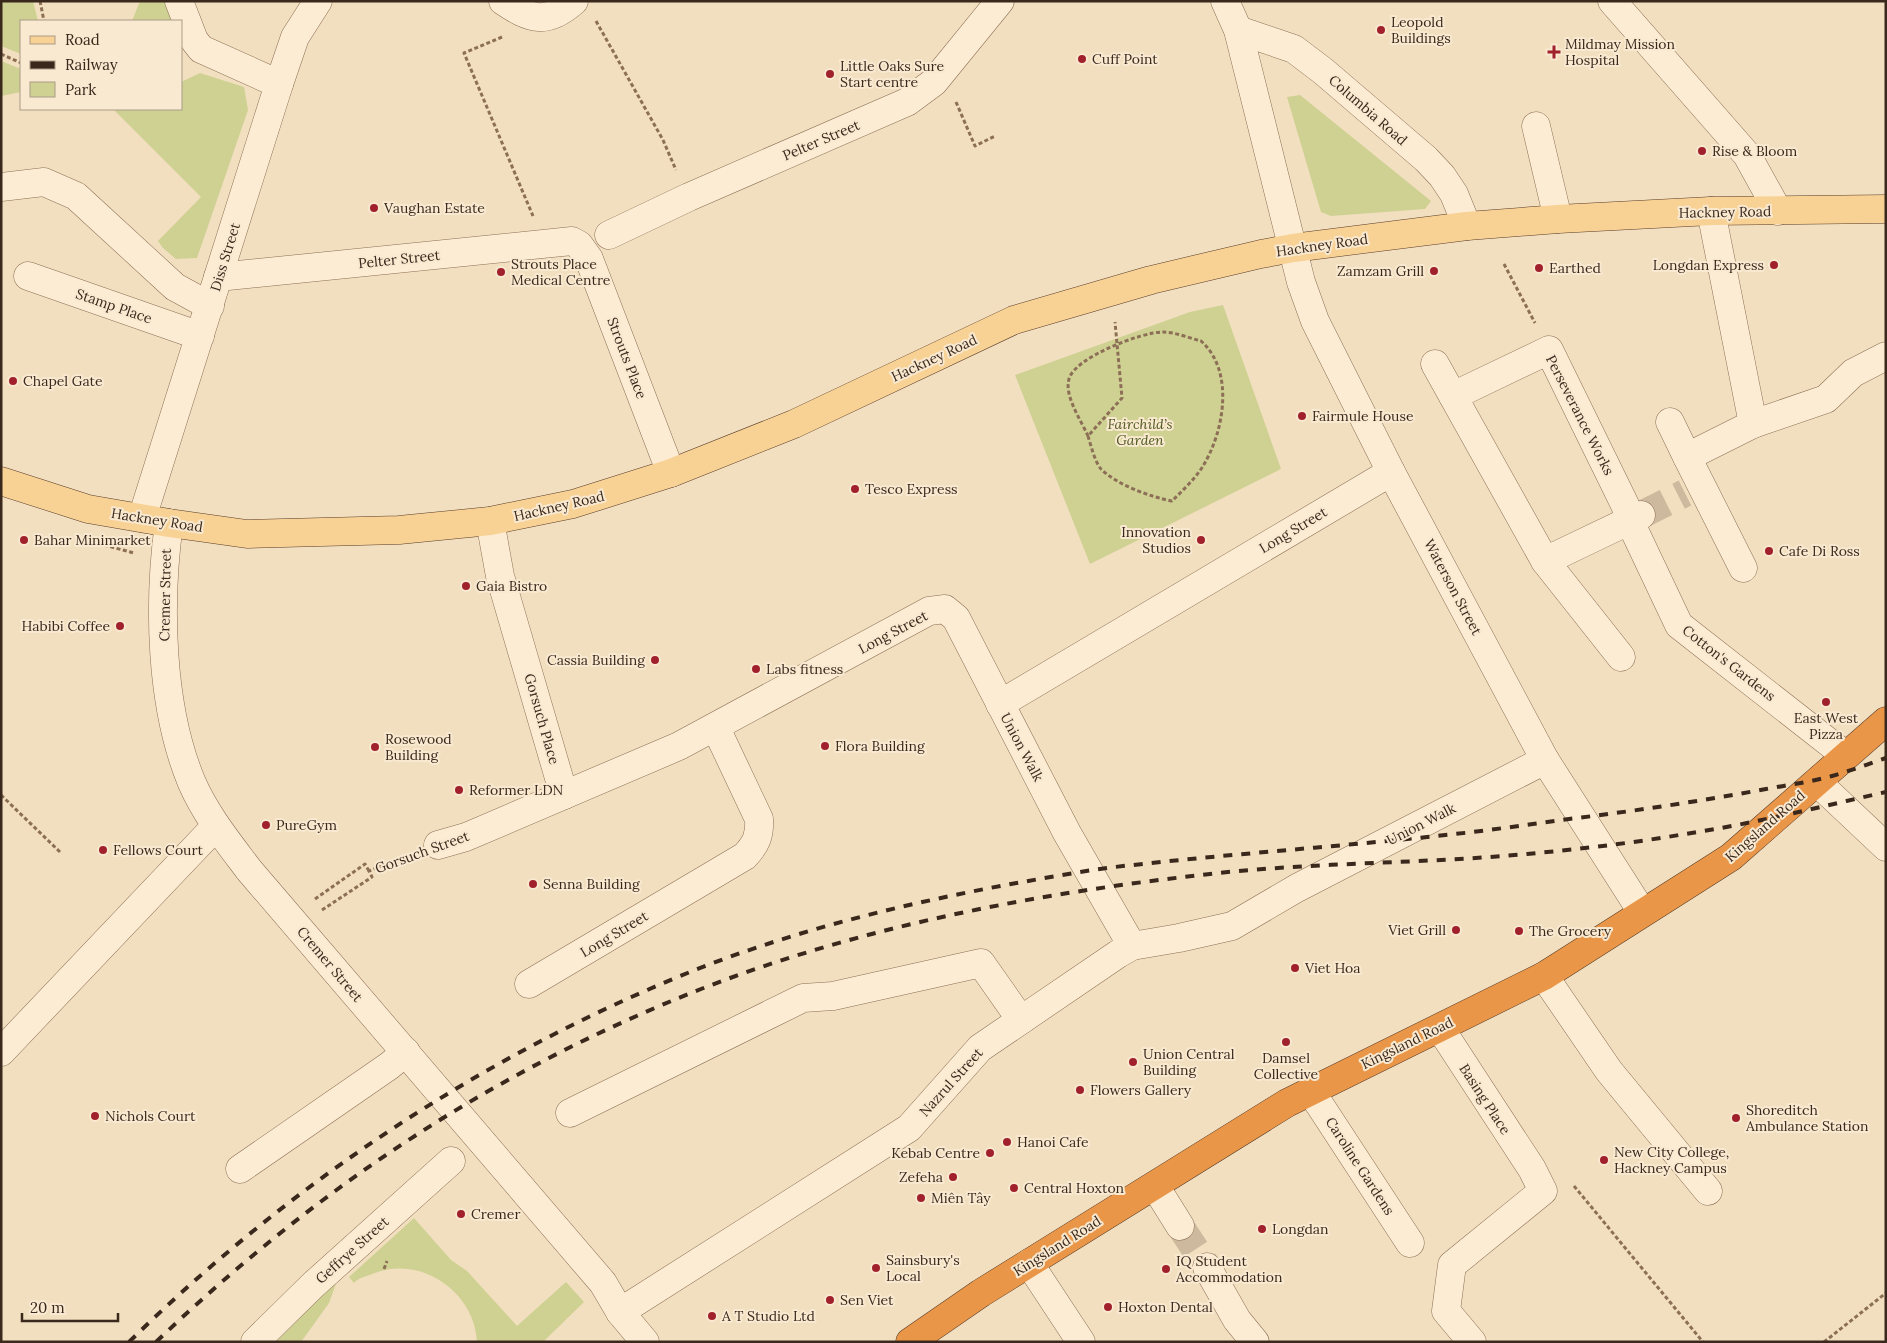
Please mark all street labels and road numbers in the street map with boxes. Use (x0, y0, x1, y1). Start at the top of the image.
street label: Columbia Road (1325, 71, 1411, 149)
street label: Pelter Street (780, 115, 863, 164)
street label: Hackney Road (1679, 202, 1771, 222)
street label: Diss Street (206, 220, 244, 293)
street label: Hackney Road (1275, 230, 1369, 260)
street label: Pelter Street (357, 246, 441, 272)
street label: Stamp Place (73, 285, 155, 328)
street label: Strouts Place (603, 315, 651, 402)
street label: Hackney Road (888, 330, 980, 386)
street label: Perseverance Works (1542, 352, 1618, 478)
street label: Hackney Road (512, 487, 606, 525)
street label: Long Street (1256, 502, 1331, 557)
street label: Hackney Road (110, 504, 204, 536)
street label: Waterson Street (1420, 536, 1486, 639)
street label: Cremer Street (155, 548, 175, 642)
street label: Long Street (855, 606, 931, 658)
street label: Cotton's Gardens (1679, 621, 1779, 705)
street label: Gorsuch Place (520, 671, 564, 767)
street label: Union Walk (996, 710, 1048, 785)
street label: Kingsland Road (1721, 786, 1809, 866)
street label: Union Walk (1383, 799, 1459, 849)
street label: Gorsuch Street (372, 826, 472, 877)
street label: Long Street (577, 906, 652, 961)
street label: Cremer Street (293, 923, 367, 1006)
street label: Kingsland Road (1358, 1013, 1456, 1073)
street label: Nazrul Street (915, 1043, 987, 1120)
street label: Basing Place (1455, 1060, 1515, 1138)
street label: Caroline Gardens (1322, 1114, 1398, 1218)
street label: Geffrye Street (312, 1212, 393, 1288)
street label: Kingsland Road (1010, 1212, 1104, 1280)

